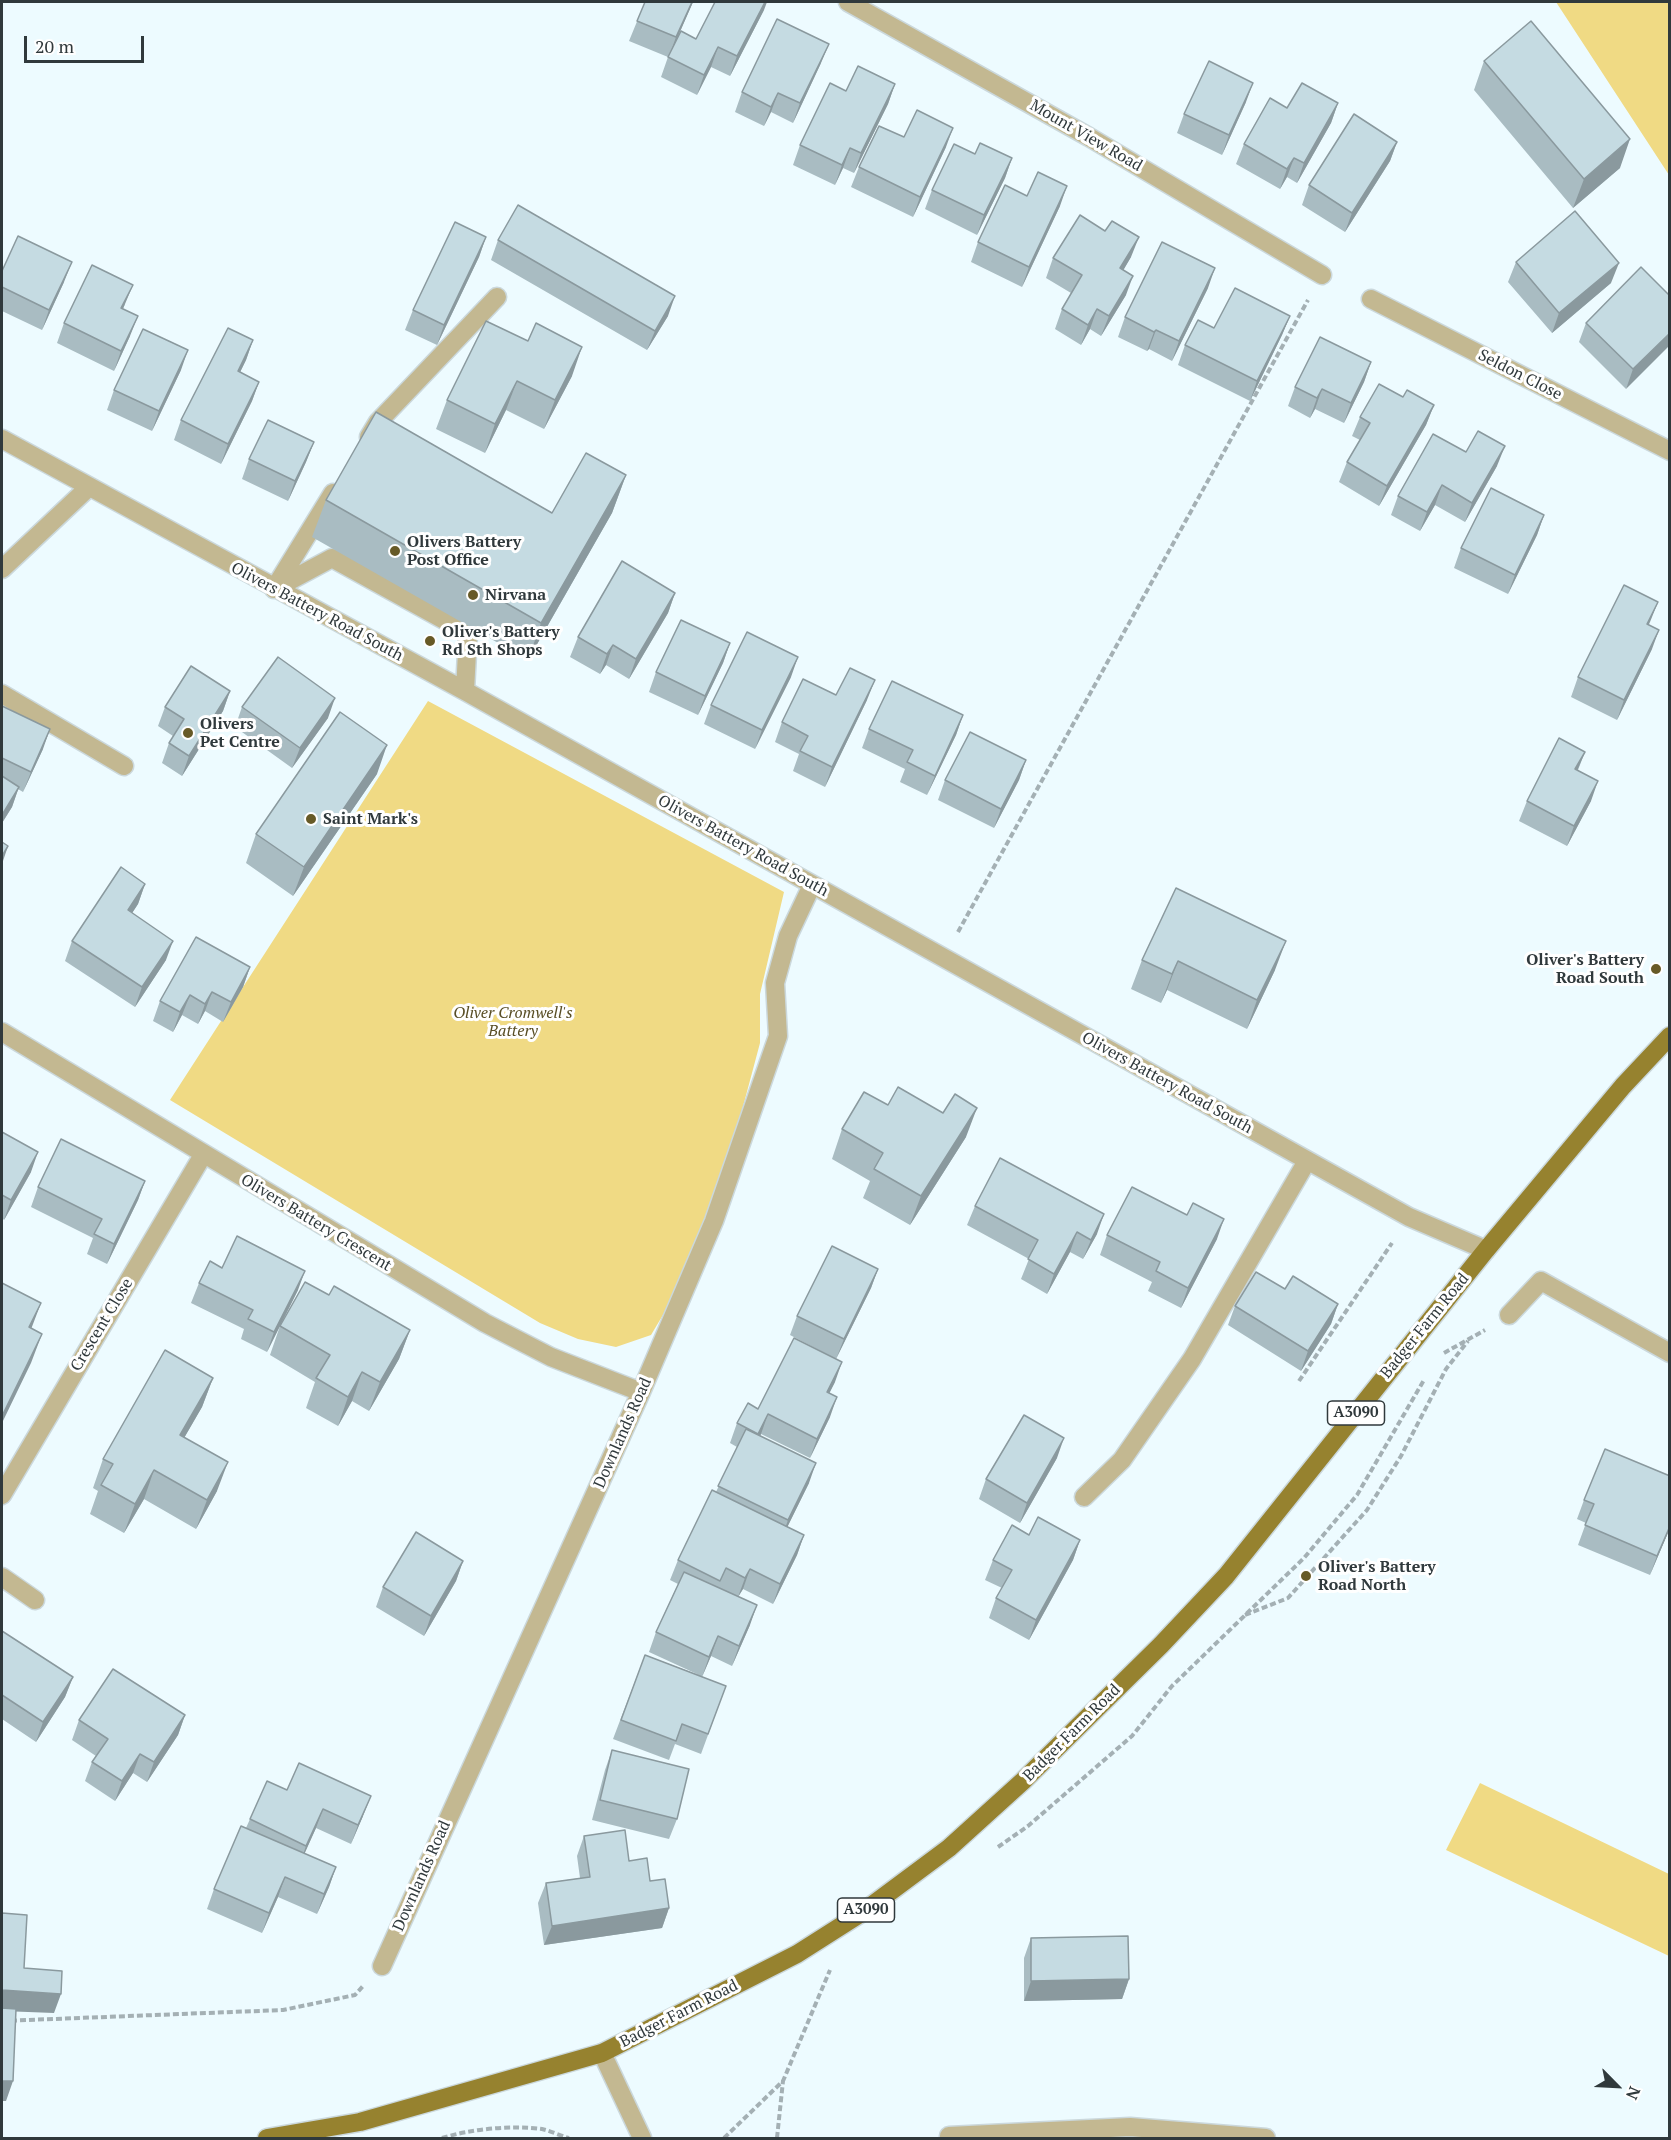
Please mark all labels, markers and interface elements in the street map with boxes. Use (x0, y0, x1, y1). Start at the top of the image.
scale bar (27, 24, 147, 62)
text: 20 m (35, 34, 74, 58)
street label: Mount View Road (1027, 96, 1145, 176)
street label: Seldon Close (1475, 346, 1565, 404)
place label: Olivers Battery Post Office (407, 532, 521, 570)
marker: Olivers Battery Post Office (388, 544, 402, 558)
street label: Olivers Battery Road South (228, 558, 406, 666)
place label: Nirvana (485, 585, 546, 605)
marker: Nirvana (466, 588, 480, 602)
place label: Oliver's Battery Rd Sth Shops (442, 622, 560, 660)
marker: Oliver's Battery Rd Sth Shops (423, 634, 437, 648)
place label: Olivers Pet Centre (200, 714, 280, 752)
marker: Olivers Pet Centre (181, 726, 195, 740)
street label: Olivers Battery Road South (654, 791, 832, 901)
place label: Saint Mark's (323, 809, 418, 829)
marker: Saint Mark's (304, 812, 318, 826)
place label: Oliver's Battery Road South (1526, 950, 1644, 988)
marker: Oliver's Battery Road South (1649, 962, 1663, 976)
park label: Oliver Cromwell's Battery (453, 1003, 573, 1041)
street label: Olivers Battery Road South (1078, 1028, 1256, 1138)
street label: Olivers Battery Crescent (237, 1170, 395, 1276)
street label: Badger Farm Road (1377, 1270, 1473, 1382)
street label: Crescent Close (67, 1275, 137, 1375)
street label: Downlands Road (590, 1375, 656, 1491)
road number: A3090 (1328, 1401, 1384, 1425)
place label: Oliver's Battery Road North (1318, 1557, 1436, 1595)
marker: Oliver's Battery Road North (1299, 1569, 1313, 1583)
street label: Badger Farm Road (1019, 1680, 1125, 1786)
street label: Downlands Road (389, 1818, 455, 1934)
road number: A3090 (838, 1898, 894, 1922)
street label: Badger Farm Road (617, 1976, 741, 2052)
north arrow (1587, 2056, 1647, 2116)
text: N (1621, 2083, 1646, 2103)

